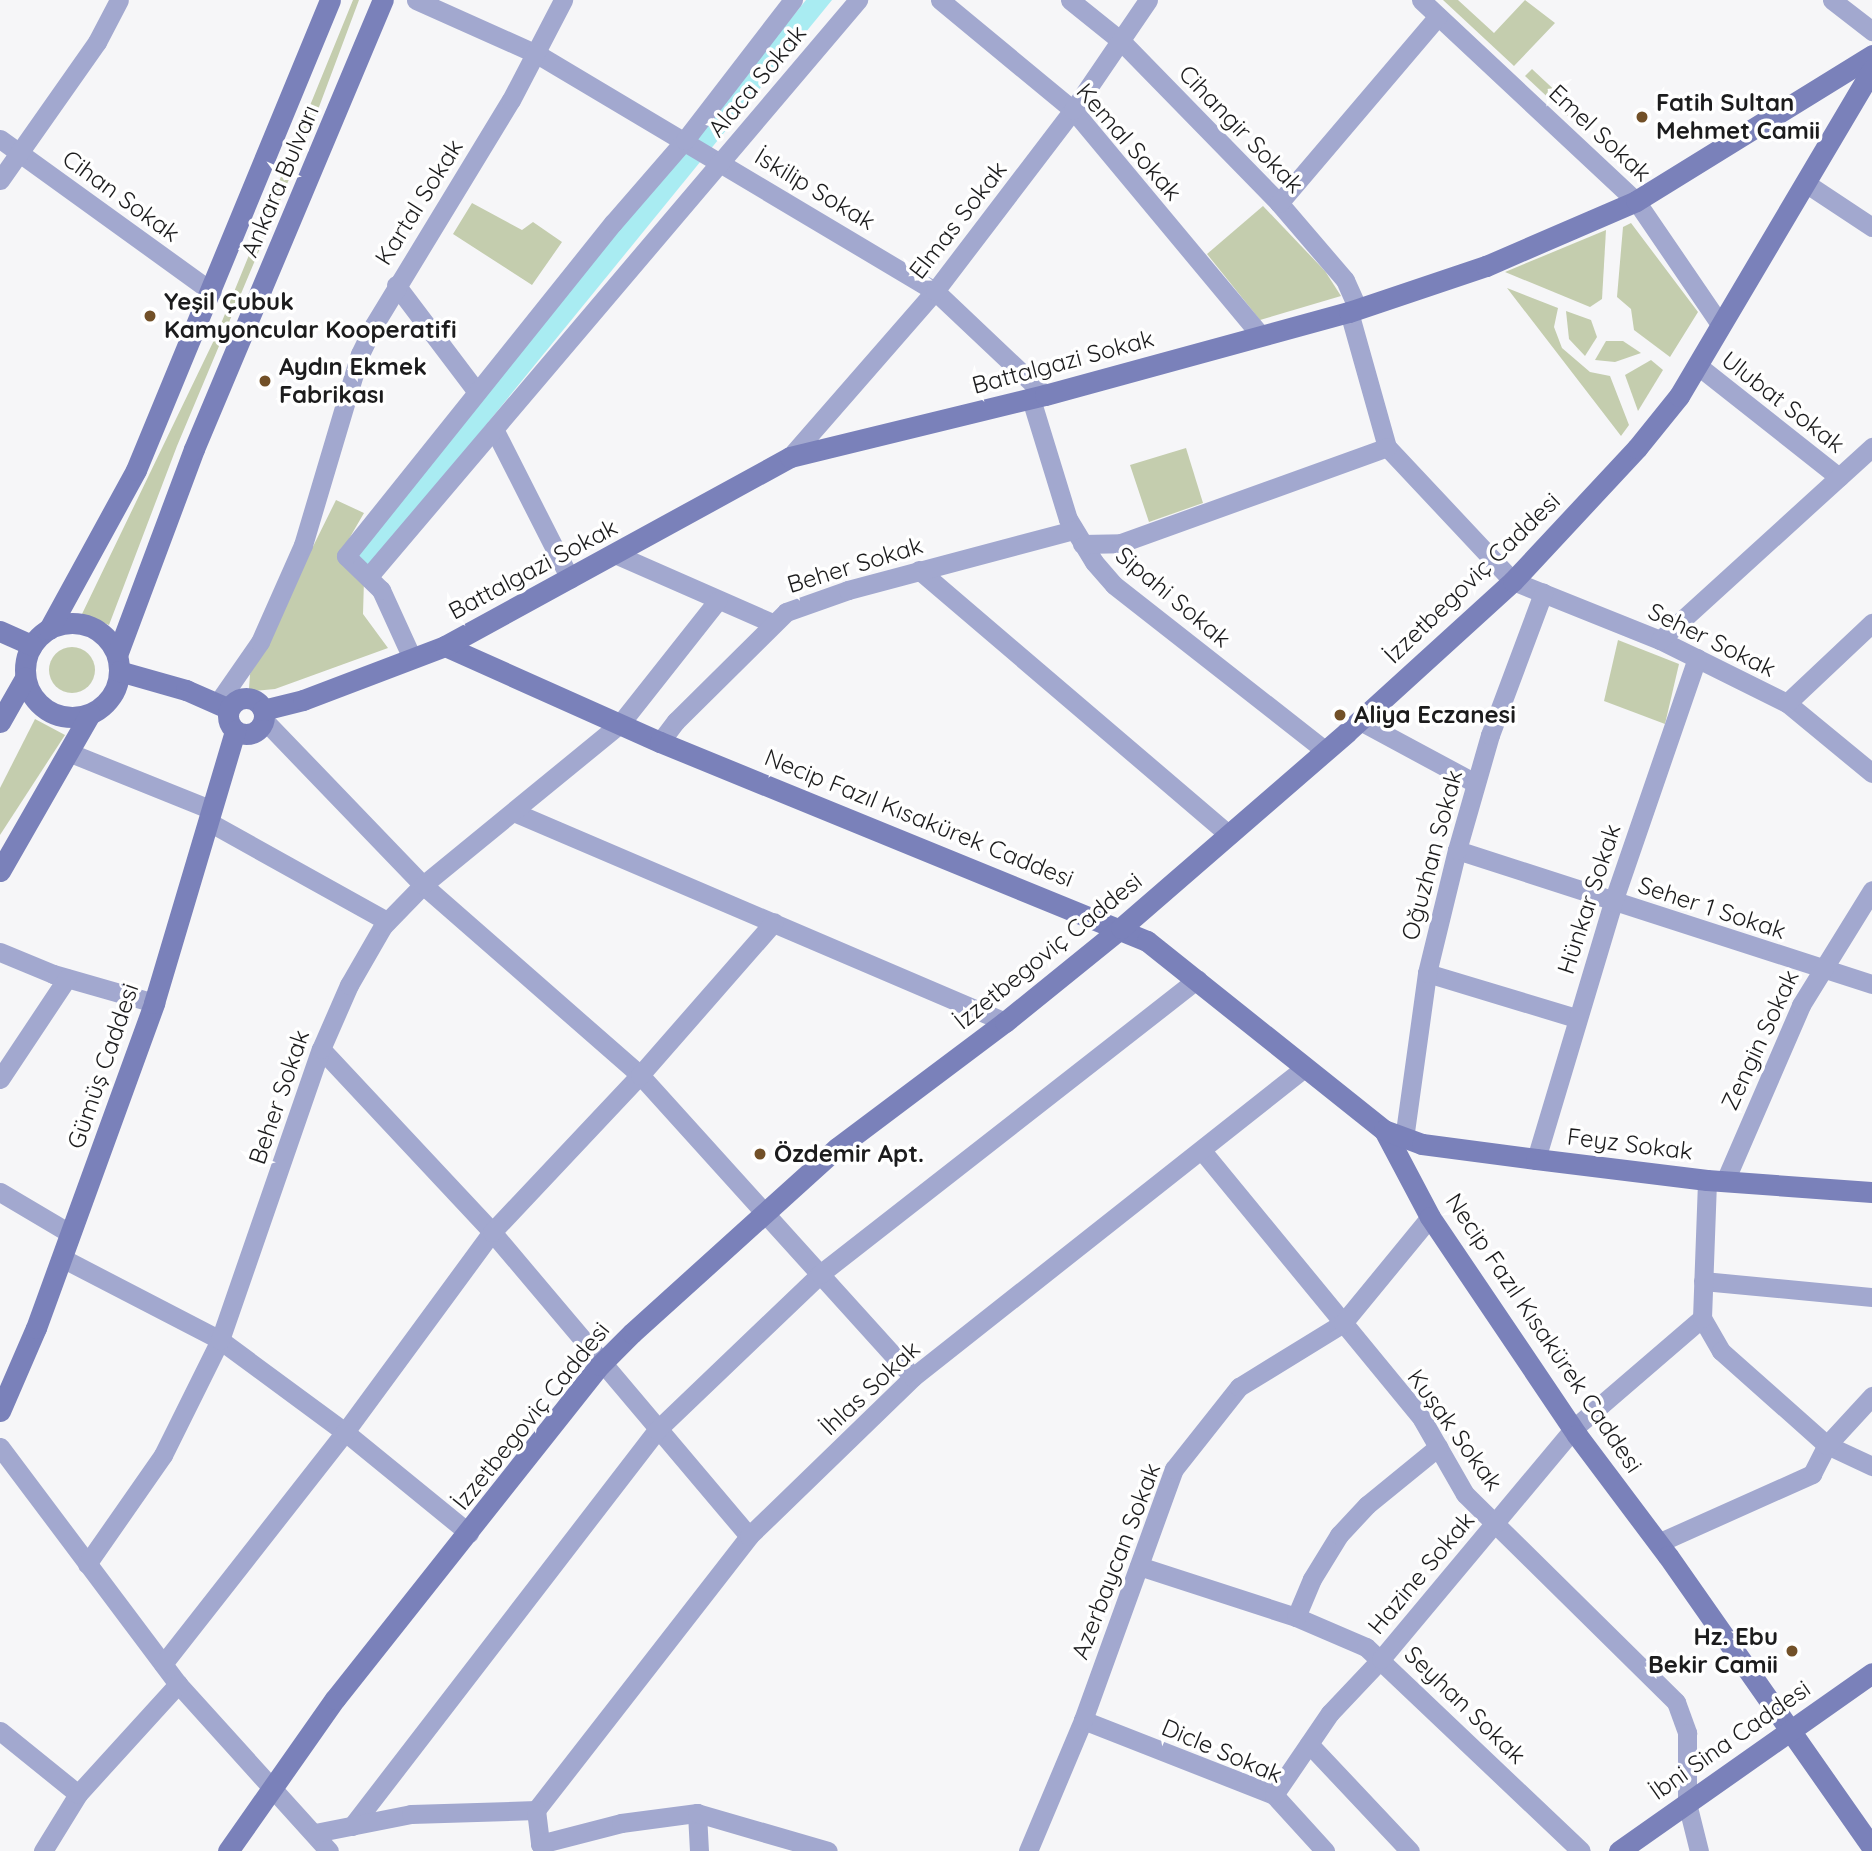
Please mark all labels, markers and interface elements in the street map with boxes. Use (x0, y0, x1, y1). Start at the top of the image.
street label: Alaca Sokak (702, 19, 812, 143)
street label: Cihangir Sokak (1173, 59, 1309, 199)
street label: Kemal Sokak (1070, 78, 1188, 206)
street label: Emel Sokak (1543, 78, 1657, 188)
place label: Fatih Sultan Mehmet Camii (1656, 89, 1820, 145)
street label: Ankara Bulvarı (235, 101, 325, 261)
marker: Fatih Sultan Mehmet Camii (1634, 109, 1650, 125)
street label: Kartal Sokak (369, 134, 469, 270)
street label: İskilip Sokak (750, 142, 880, 236)
street label: Cihan Sokak (57, 144, 185, 248)
street label: Elmas Sokak (903, 155, 1013, 285)
place label: Yeşil Çubuk Kamyoncular Kooperatifi (164, 288, 457, 344)
marker: Yeşil Çubuk Kamyoncular Kooperatifi (142, 308, 158, 324)
street label: Battalgazi Sokak (969, 324, 1157, 400)
street label: Ulubat Sokak (1716, 345, 1850, 459)
place label: Aydın Ekmek Fabrikası (279, 353, 427, 409)
marker: Aydın Ekmek Fabrikası (257, 373, 273, 389)
street label: İzzetbegoviç Caddesi (1378, 487, 1566, 669)
street label: Battalgazi Sokak (444, 512, 622, 626)
street label: Beher Sokak (784, 531, 926, 599)
street label: Sipahi Sokak (1110, 541, 1236, 653)
street label: Seher Sokak (1644, 597, 1780, 683)
place label: Aliya Eczanesi (1354, 701, 1516, 729)
marker: Aliya Eczanesi (1332, 707, 1348, 723)
street label: Necip Fazıl Kısakürek Caddesi (760, 743, 1078, 893)
street label: Oğuzhan Sokak (1395, 767, 1469, 943)
street label: Hünkar Sokak (1551, 820, 1627, 978)
street label: İzzetbegoviç Caddesi (948, 866, 1148, 1036)
street label: Seher 1 Sokak (1635, 871, 1789, 945)
street label: Zengin Sokak (1715, 965, 1805, 1115)
street label: Gümüş Caddesi (61, 980, 145, 1152)
street label: Beher Sokak (243, 1026, 315, 1168)
street label: Feyz Sokak (1565, 1122, 1695, 1166)
place label: Özdemir Apt. (774, 1140, 924, 1168)
marker: Özdemir Apt. (752, 1146, 768, 1162)
street label: Necip Fazıl Kısakürek Caddesi (1440, 1188, 1648, 1478)
street label: İzzetbegoviç Caddesi (446, 1316, 616, 1516)
street label: İhlas Sokak (814, 1335, 926, 1441)
street label: Kuşak Sokak (1401, 1364, 1509, 1496)
street label: Azerbaycan Sokak (1065, 1459, 1167, 1663)
street label: Hazine Sokak (1362, 1506, 1480, 1640)
place label: Hz. Ebu Bekir Camii (1648, 1623, 1778, 1679)
street label: Seyhan Sokak (1398, 1640, 1532, 1770)
marker: Hz. Ebu Bekir Camii (1784, 1643, 1800, 1659)
street label: İbni Sina Caddesi (1644, 1674, 1816, 1806)
street label: Dicle Sokak (1157, 1713, 1287, 1789)

